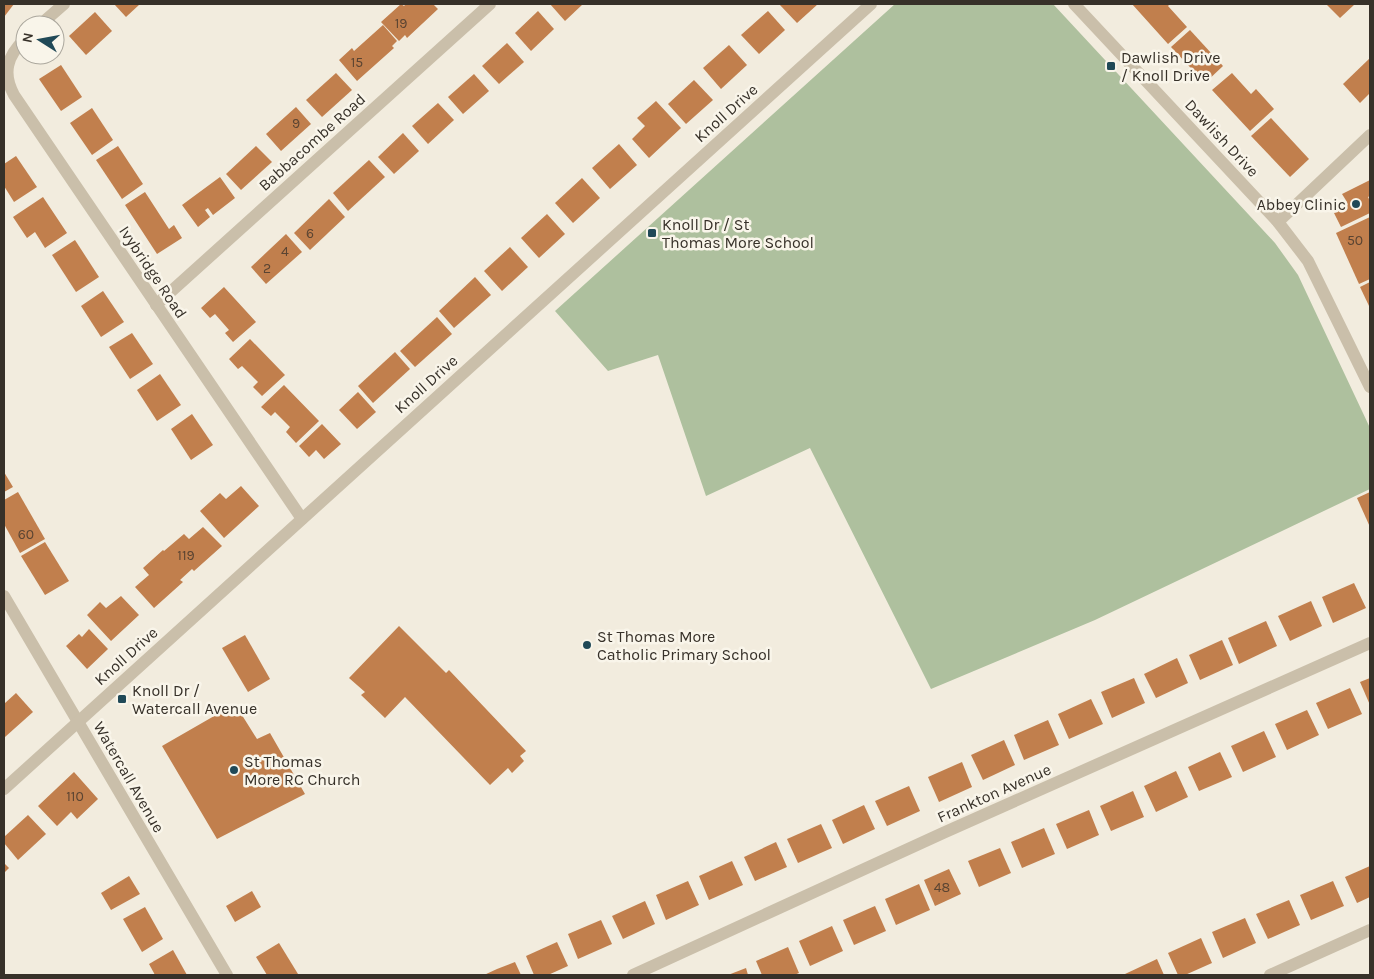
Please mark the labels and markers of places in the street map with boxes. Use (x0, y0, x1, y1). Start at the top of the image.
place label: Dawlish Drive / Knoll Drive (1121, 48, 1220, 85)
marker: Dawlish Drive / Knoll Drive (1105, 60, 1117, 72)
place label: Abbey Clinic (1257, 195, 1346, 214)
marker: Abbey Clinic (1350, 198, 1362, 210)
place label: Knoll Dr / St Thomas More School (662, 215, 814, 252)
marker: Knoll Dr / St Thomas More School (646, 227, 658, 239)
place label: St Thomas More Catholic Primary School (597, 627, 771, 664)
marker: St Thomas More Catholic Primary School (581, 639, 593, 651)
place label: Knoll Dr / Watercall Avenue (132, 681, 257, 718)
marker: Knoll Dr / Watercall Avenue (116, 693, 128, 705)
place label: St Thomas More RC Church (244, 752, 360, 789)
marker: St Thomas More RC Church (228, 764, 240, 776)

